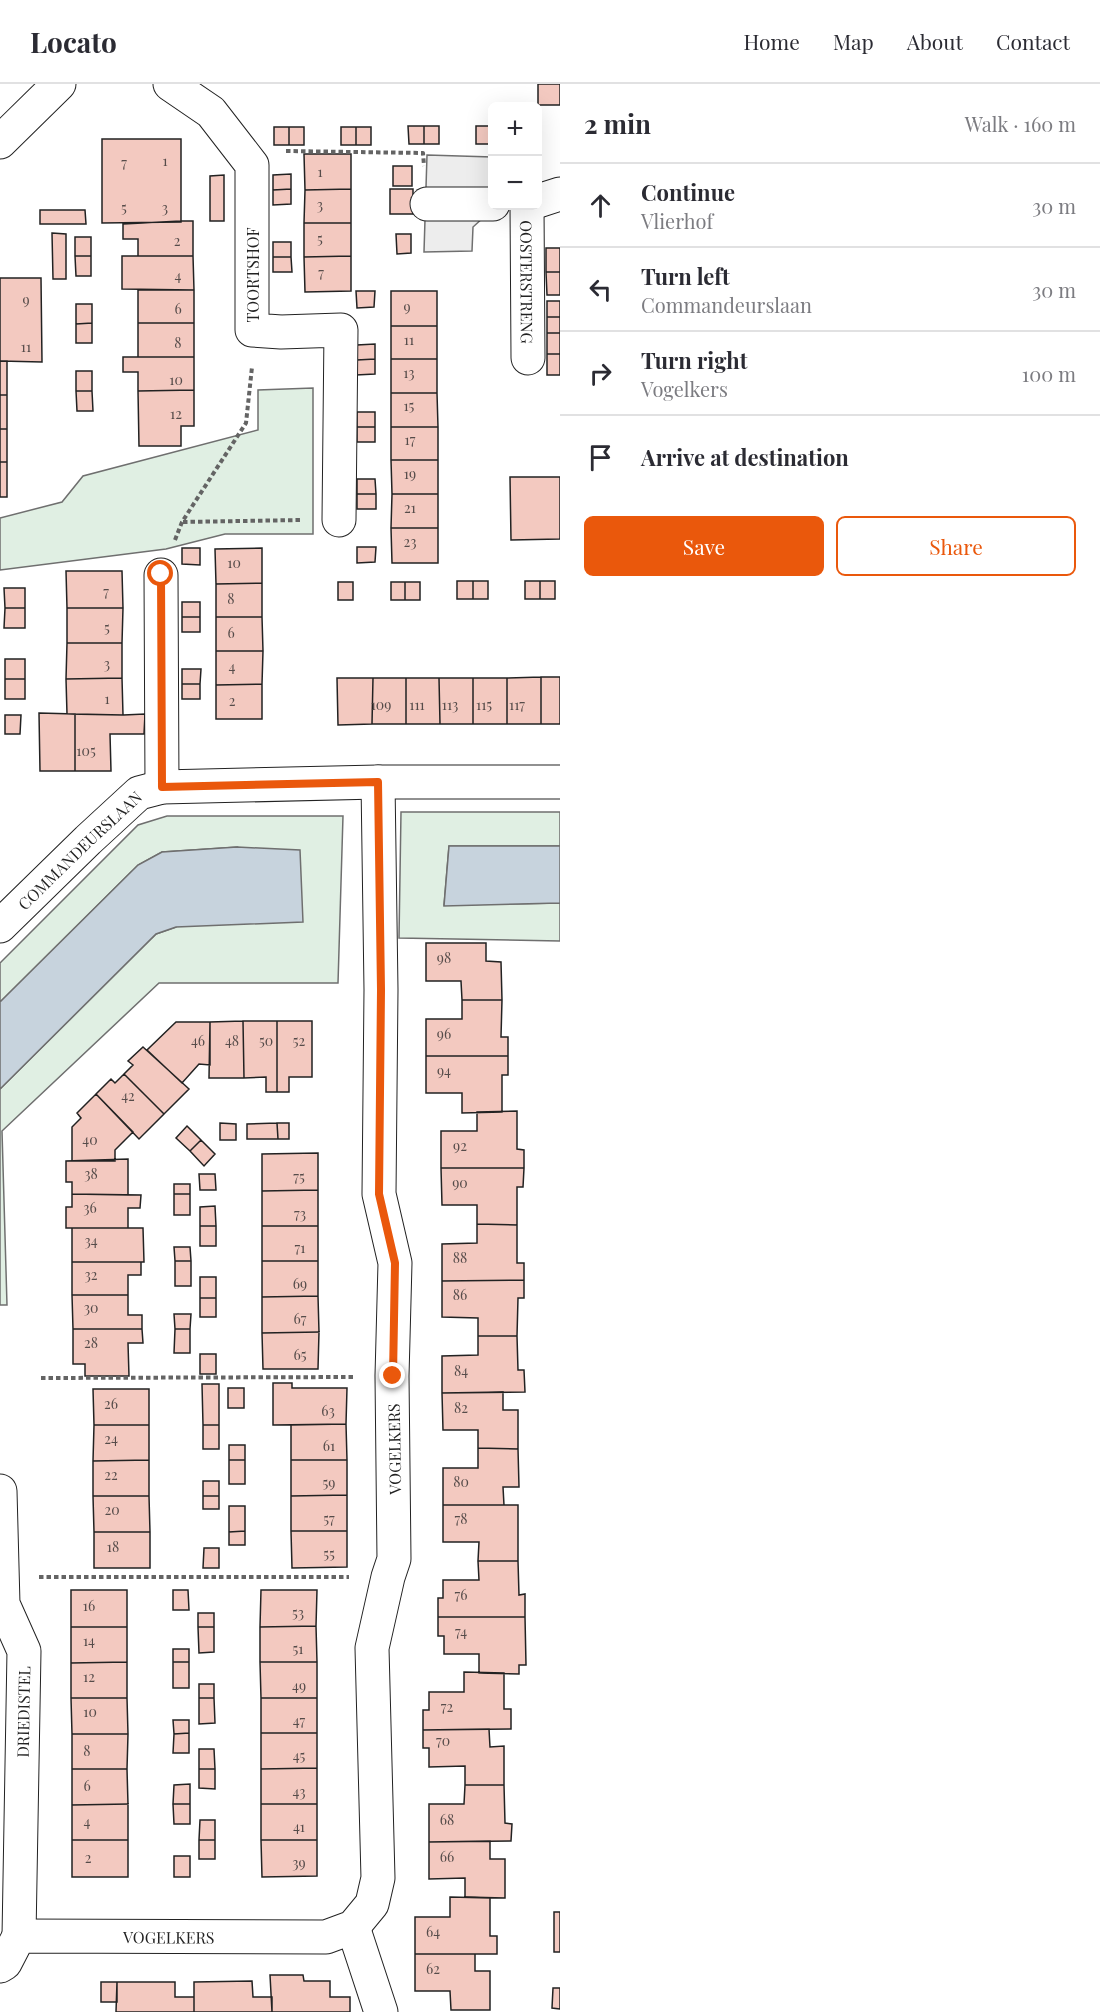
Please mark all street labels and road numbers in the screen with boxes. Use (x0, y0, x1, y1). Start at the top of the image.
street label: OOSTERSTRENG (517, 220, 538, 344)
street label: TOORTSHOF (242, 227, 263, 323)
street label: COMMANDEURSLAAN (13, 786, 146, 914)
street label: VOGELKERS (383, 1403, 405, 1496)
street label: DRIEDISTEL (12, 1666, 34, 1758)
street label: VOGELKERS (122, 1926, 214, 1947)

